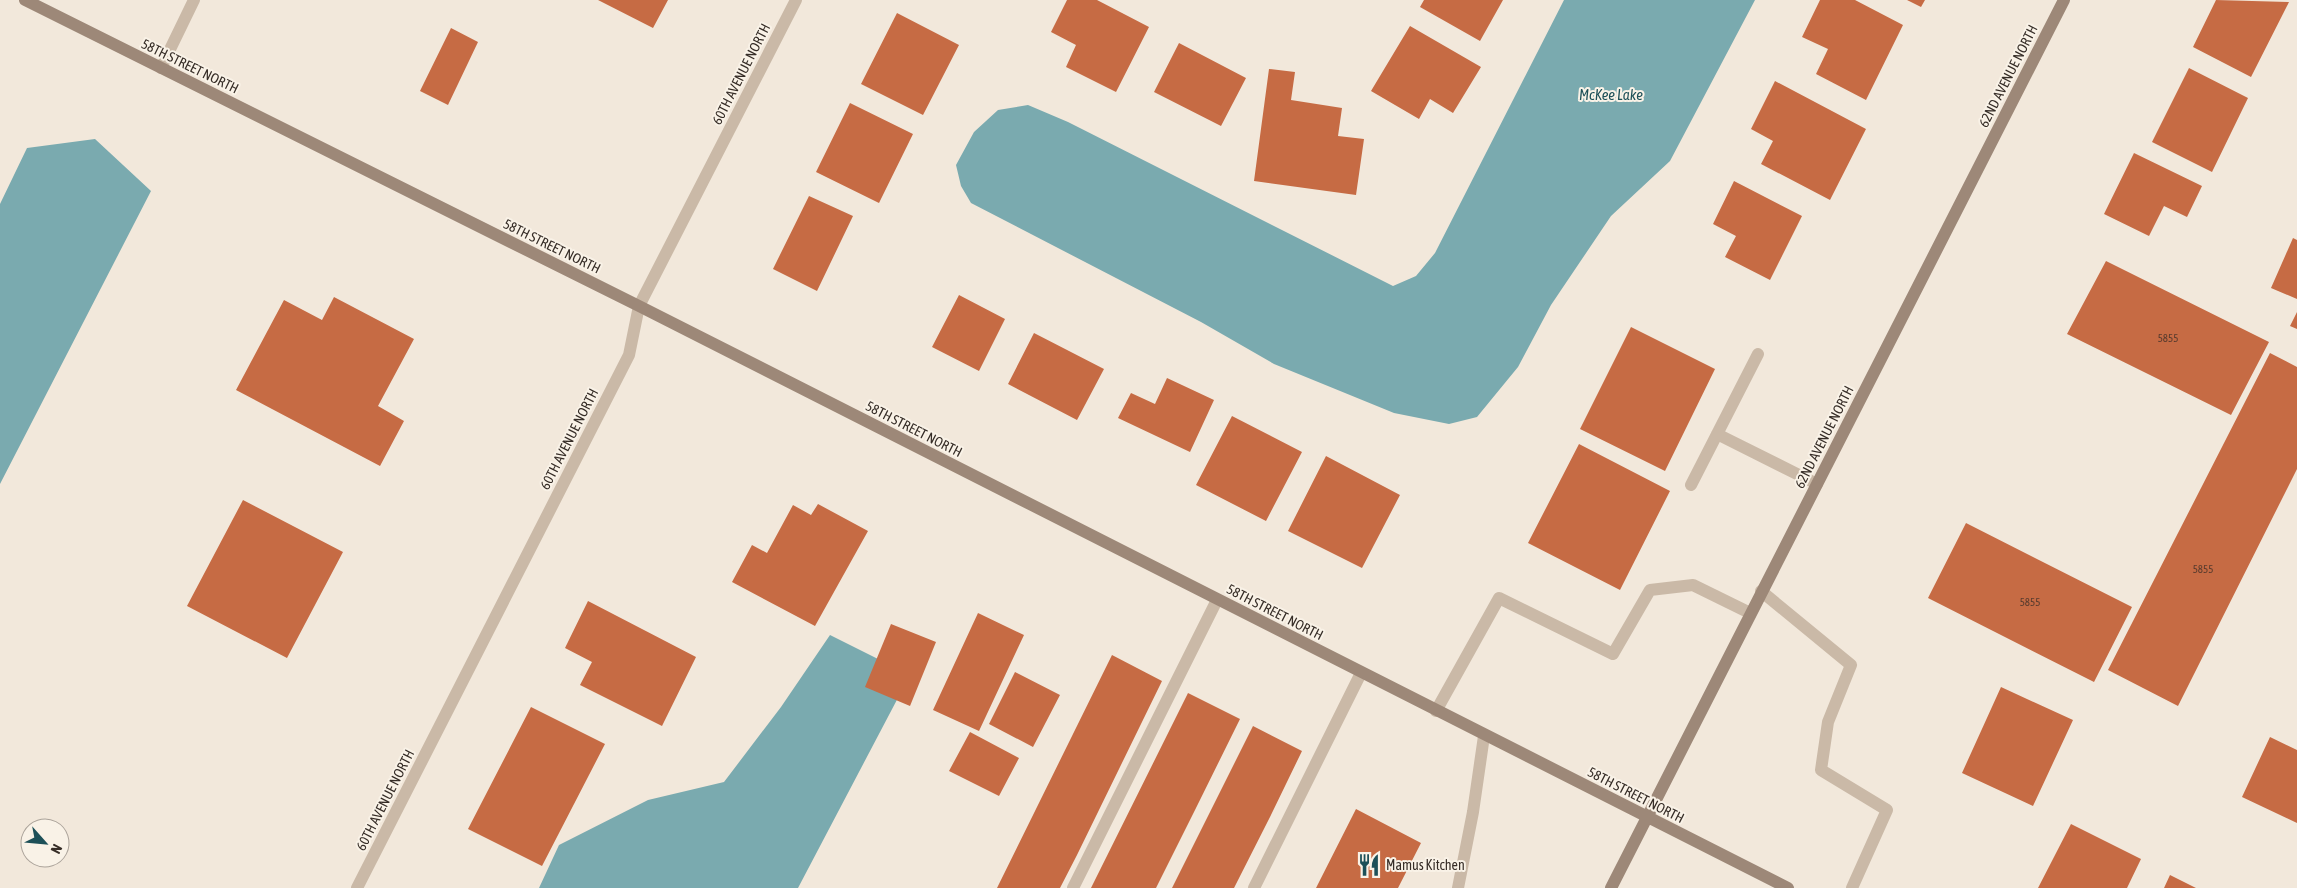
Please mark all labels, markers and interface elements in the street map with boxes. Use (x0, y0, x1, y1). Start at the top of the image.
street label: 60TH AVENUE NORTH (709, 21, 773, 127)
street label: 62ND AVENUE NORTH (1975, 22, 2041, 130)
street label: 58TH STREET NORTH (139, 36, 241, 96)
water label: McKee Lake (1579, 86, 1643, 103)
street label: 58TH STREET NORTH (501, 216, 603, 276)
house number: 5855 (2158, 332, 2178, 344)
street label: 62ND AVENUE NORTH (1791, 383, 1857, 491)
street label: 60TH AVENUE NORTH (537, 386, 601, 492)
street label: 58TH STREET NORTH (863, 398, 965, 460)
house number: 5855 (2193, 563, 2213, 575)
street label: 58TH STREET NORTH (1224, 581, 1326, 643)
house number: 5855 (2020, 596, 2040, 608)
street label: 60TH AVENUE NORTH (353, 747, 417, 853)
street label: 58TH STREET NORTH (1585, 764, 1687, 826)
north arrow (20, 818, 70, 868)
text: N (48, 842, 66, 856)
restaurant icon: Mamus Kitchen (1356, 852, 1382, 878)
place label: Mamus Kitchen (1386, 857, 1465, 873)

